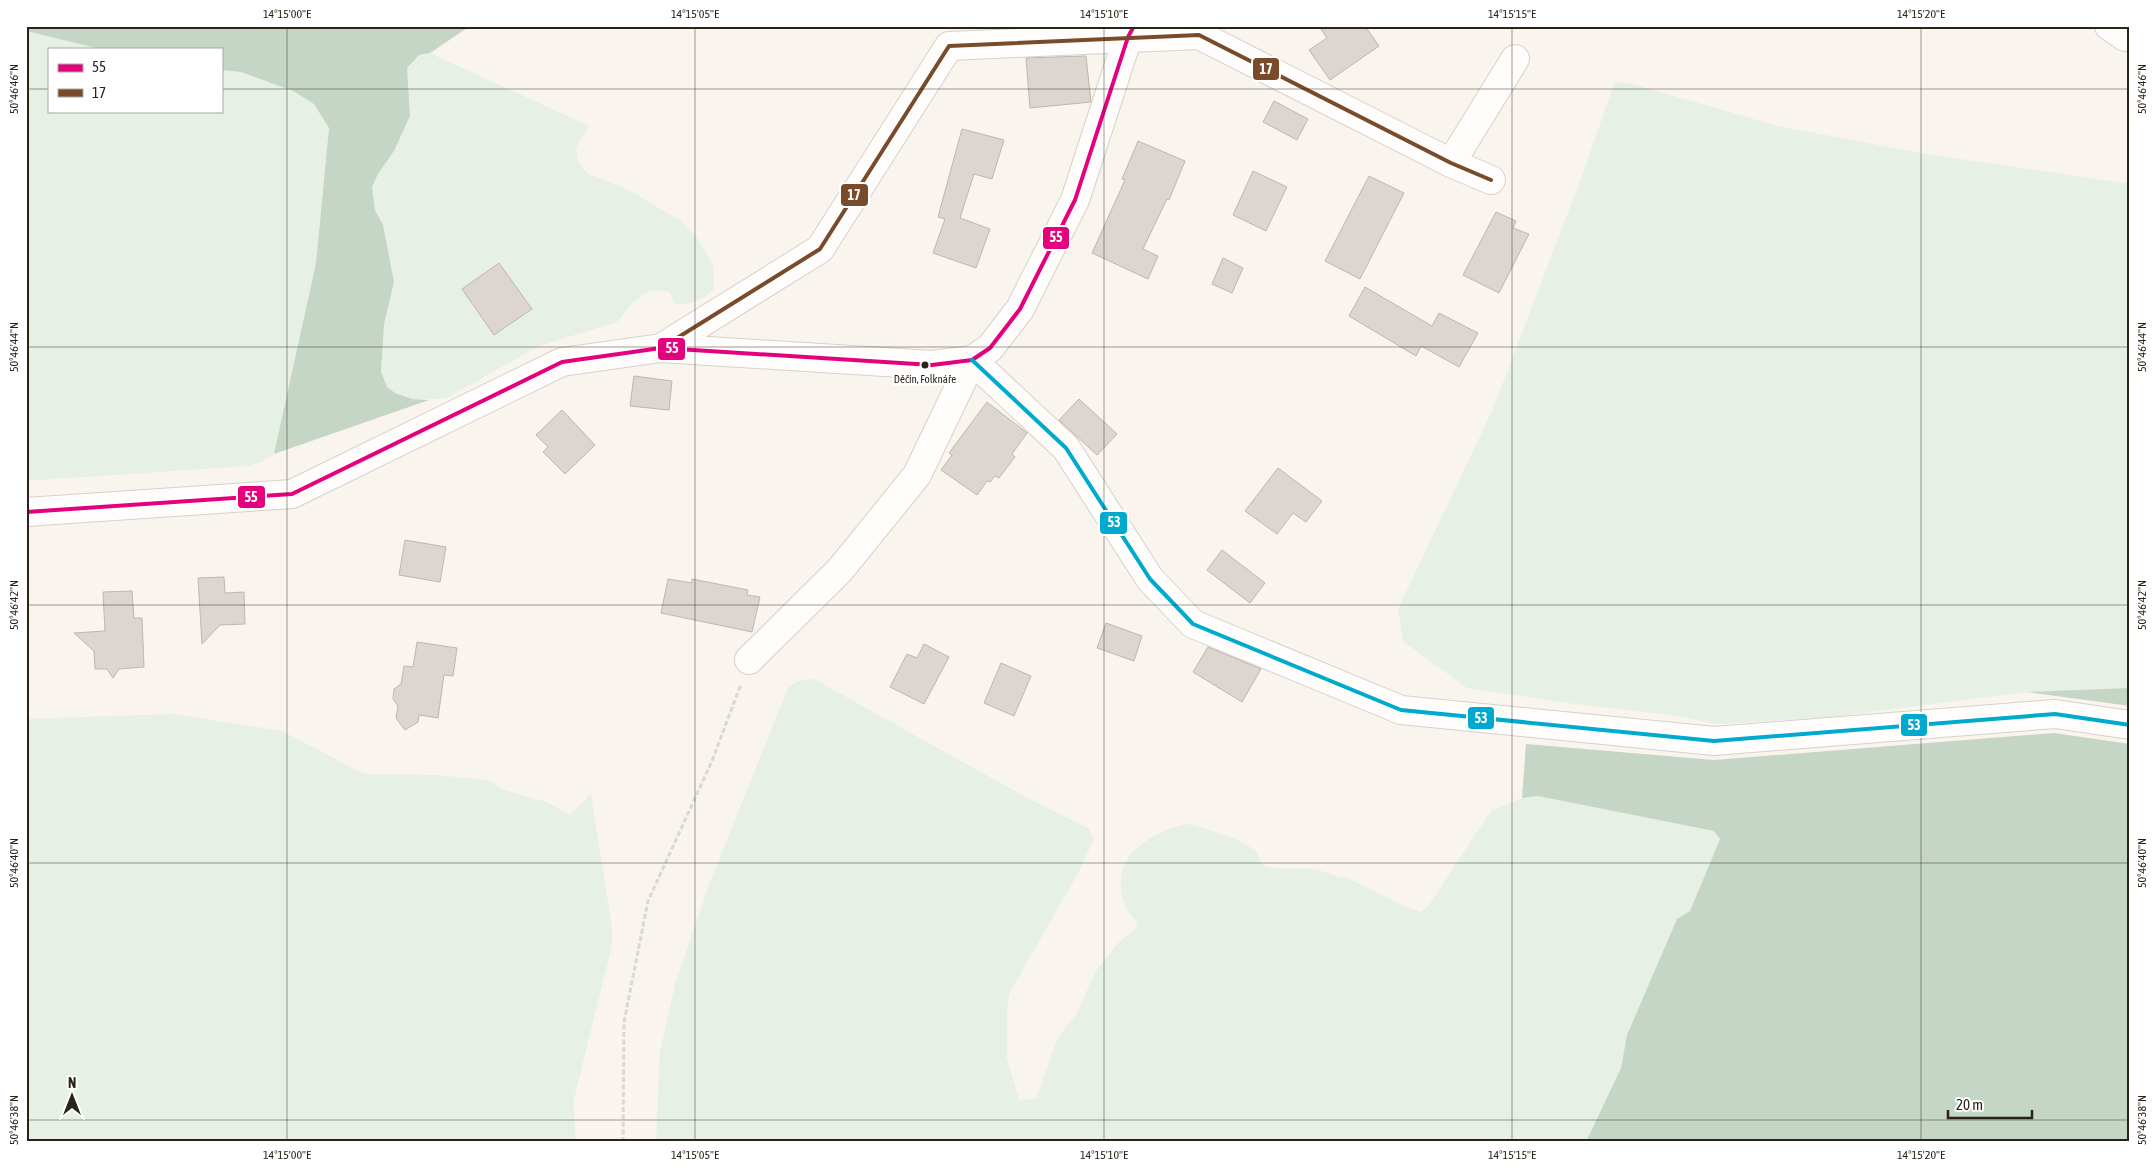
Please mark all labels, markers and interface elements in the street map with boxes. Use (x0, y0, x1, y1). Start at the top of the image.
text: 14°15'00"E (263, 7, 311, 21)
text: 14°15'05"E (671, 7, 719, 21)
text: 14°15'10"E (1080, 7, 1128, 21)
text: 14°15'15"E (1488, 7, 1536, 21)
text: 14°15'20"E (1897, 7, 1945, 21)
legend (48, 48, 222, 112)
line badge: 17 (1252, 57, 1280, 81)
text: 55 (92, 58, 106, 75)
text: 17 (1259, 61, 1273, 77)
text: 50°46'46"N (7, 64, 21, 114)
text: 50°46'46"N (2135, 64, 2149, 114)
text: 17 (92, 84, 106, 101)
line badge: 17 (840, 183, 869, 207)
text: 17 (847, 187, 861, 203)
line badge: 55 (1042, 226, 1070, 250)
text: 55 (1049, 229, 1063, 245)
text: 50°46'44"N (7, 322, 21, 372)
text: 50°46'44"N (2135, 322, 2149, 372)
line badge: 55 (657, 337, 686, 361)
text: 55 (665, 340, 679, 356)
marker: Děčín, Folknáře (920, 360, 930, 370)
place label: Děčín, Folknáře (894, 373, 956, 385)
line badge: 55 (237, 485, 266, 509)
text: 55 (244, 489, 258, 505)
line badge: 53 (1099, 511, 1128, 535)
text: 53 (1107, 514, 1121, 530)
text: 50°46'42"N (7, 580, 21, 630)
text: 50°46'42"N (2135, 580, 2149, 630)
line badge: 53 (1467, 706, 1495, 730)
text: 53 (1474, 710, 1488, 726)
line badge: 53 (1900, 713, 1928, 737)
text: 53 (1907, 717, 1921, 733)
text: 50°46'40"N (7, 838, 21, 888)
text: 50°46'40"N (2135, 838, 2149, 888)
north arrow (48, 1070, 98, 1120)
text: N (68, 1075, 76, 1091)
scale bar (1948, 1088, 2032, 1120)
text: 50°46'38"N (7, 1095, 21, 1145)
text: 50°46'38"N (2135, 1095, 2149, 1145)
text: 20 m (1956, 1096, 1983, 1113)
text: 14°15'00"E (263, 1148, 311, 1162)
text: 14°15'05"E (671, 1148, 719, 1162)
text: 14°15'10"E (1080, 1148, 1128, 1162)
text: 14°15'15"E (1488, 1148, 1536, 1162)
text: 14°15'20"E (1897, 1148, 1945, 1162)

